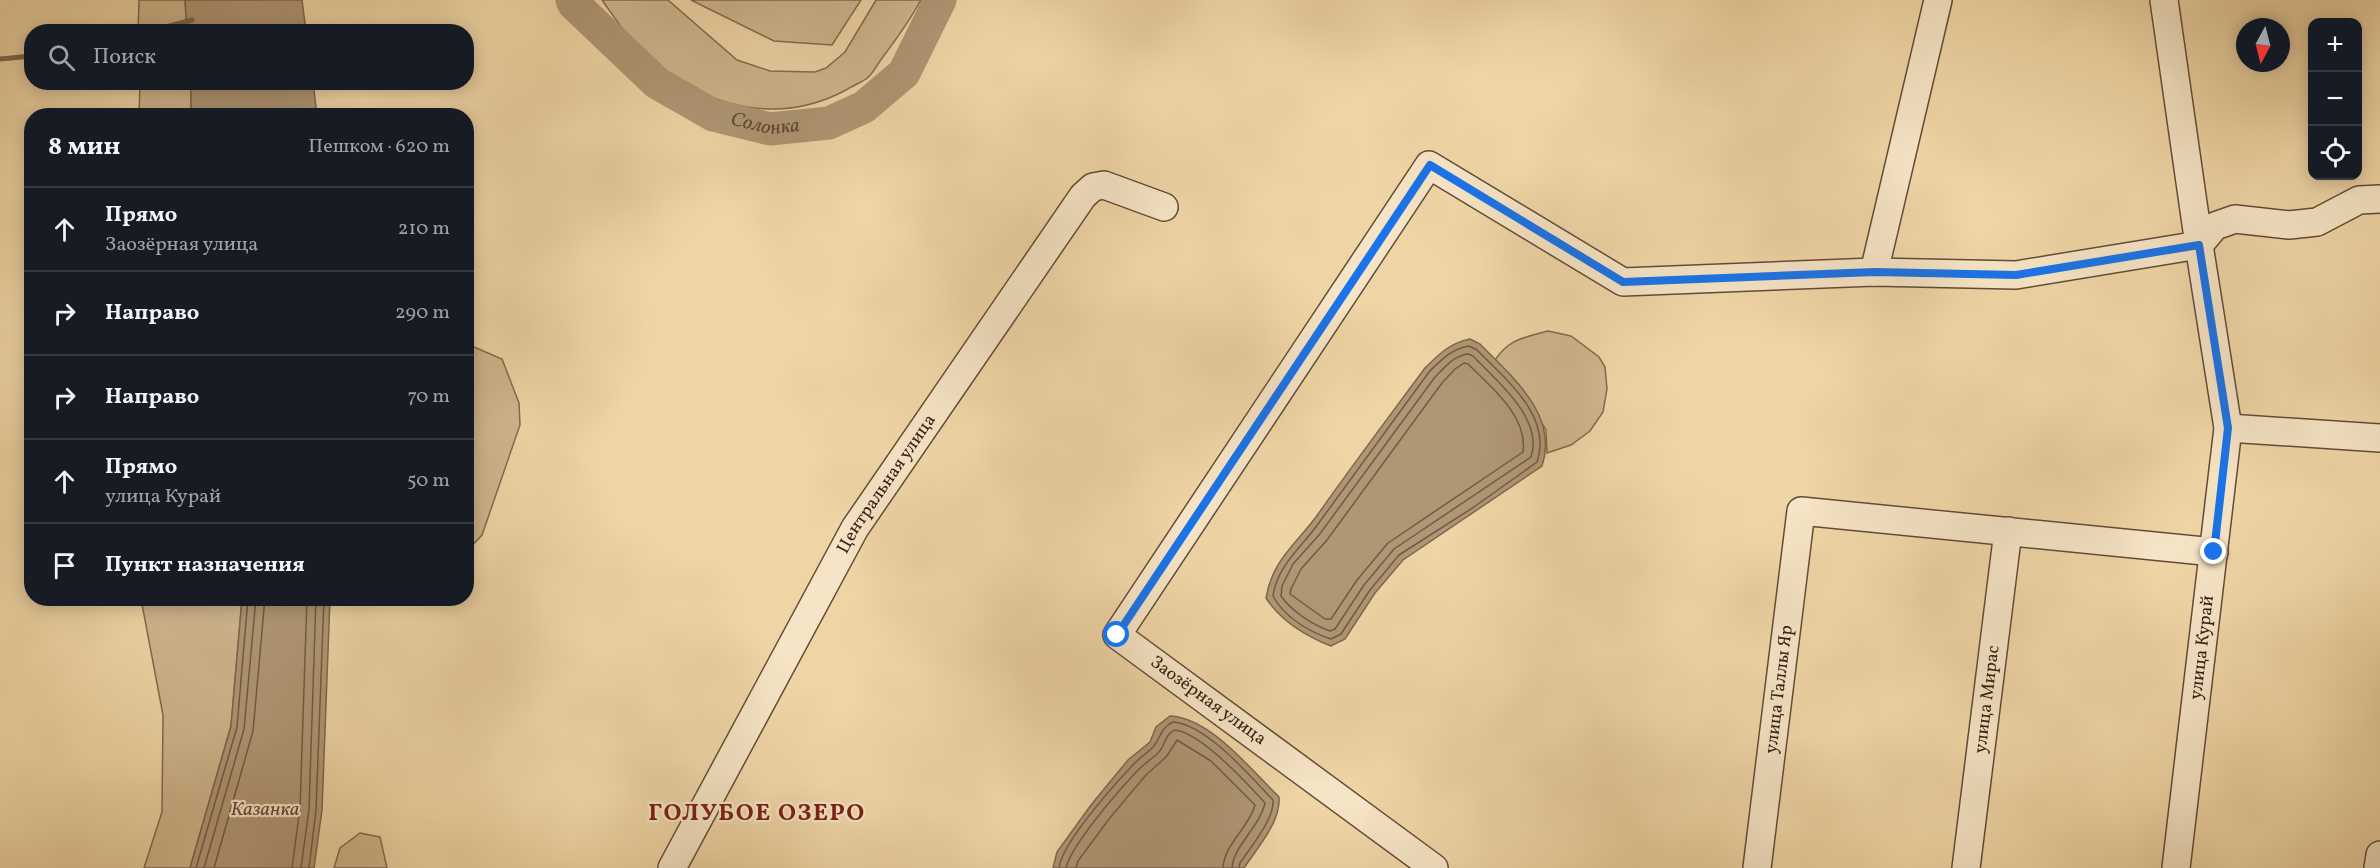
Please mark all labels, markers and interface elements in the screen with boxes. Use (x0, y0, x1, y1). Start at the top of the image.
north arrow (2236, 18, 2290, 72)
map controls (2308, 18, 2362, 180)
button: + (2308, 18, 2362, 72)
search box (24, 24, 474, 90)
icon: search (45, 41, 78, 74)
text: Поиск (93, 42, 156, 73)
button: − (2308, 72, 2362, 126)
water label: Солонка (728, 106, 801, 143)
button: locate (2308, 126, 2362, 180)
text: 8 мин (48, 129, 120, 165)
text: Пешком · 620 m (308, 133, 450, 161)
text: Прямо (105, 200, 177, 231)
icon: ahead (48, 213, 81, 246)
text: 210 m (398, 215, 450, 243)
text: Заозёрная улица (105, 231, 258, 259)
icon: right (48, 297, 81, 330)
text: Направо (105, 298, 199, 329)
text: 290 m (395, 299, 450, 327)
icon: right (48, 381, 81, 414)
text: Направо (105, 382, 199, 413)
text: 70 m (407, 383, 450, 411)
street label: Центральная улица (831, 409, 942, 558)
text: Прямо (105, 452, 177, 483)
icon: ahead (48, 465, 81, 498)
text: 50 m (407, 467, 450, 495)
text: улица Курай (105, 483, 221, 511)
route end (2200, 538, 2226, 564)
icon: arrive (48, 549, 81, 582)
text: Пункт назначения (105, 550, 305, 581)
street label: улица Курай (2183, 594, 2221, 701)
route start (1103, 621, 1129, 647)
street label: улица Таллы Яр (1759, 624, 1799, 755)
street label: улица Мирас (1968, 644, 2006, 755)
street label: Заозёрная улица (1145, 650, 1271, 752)
water label: Казанка (231, 796, 299, 824)
district label: ГОЛУБОЕ ОЗЕРО (648, 797, 866, 831)

